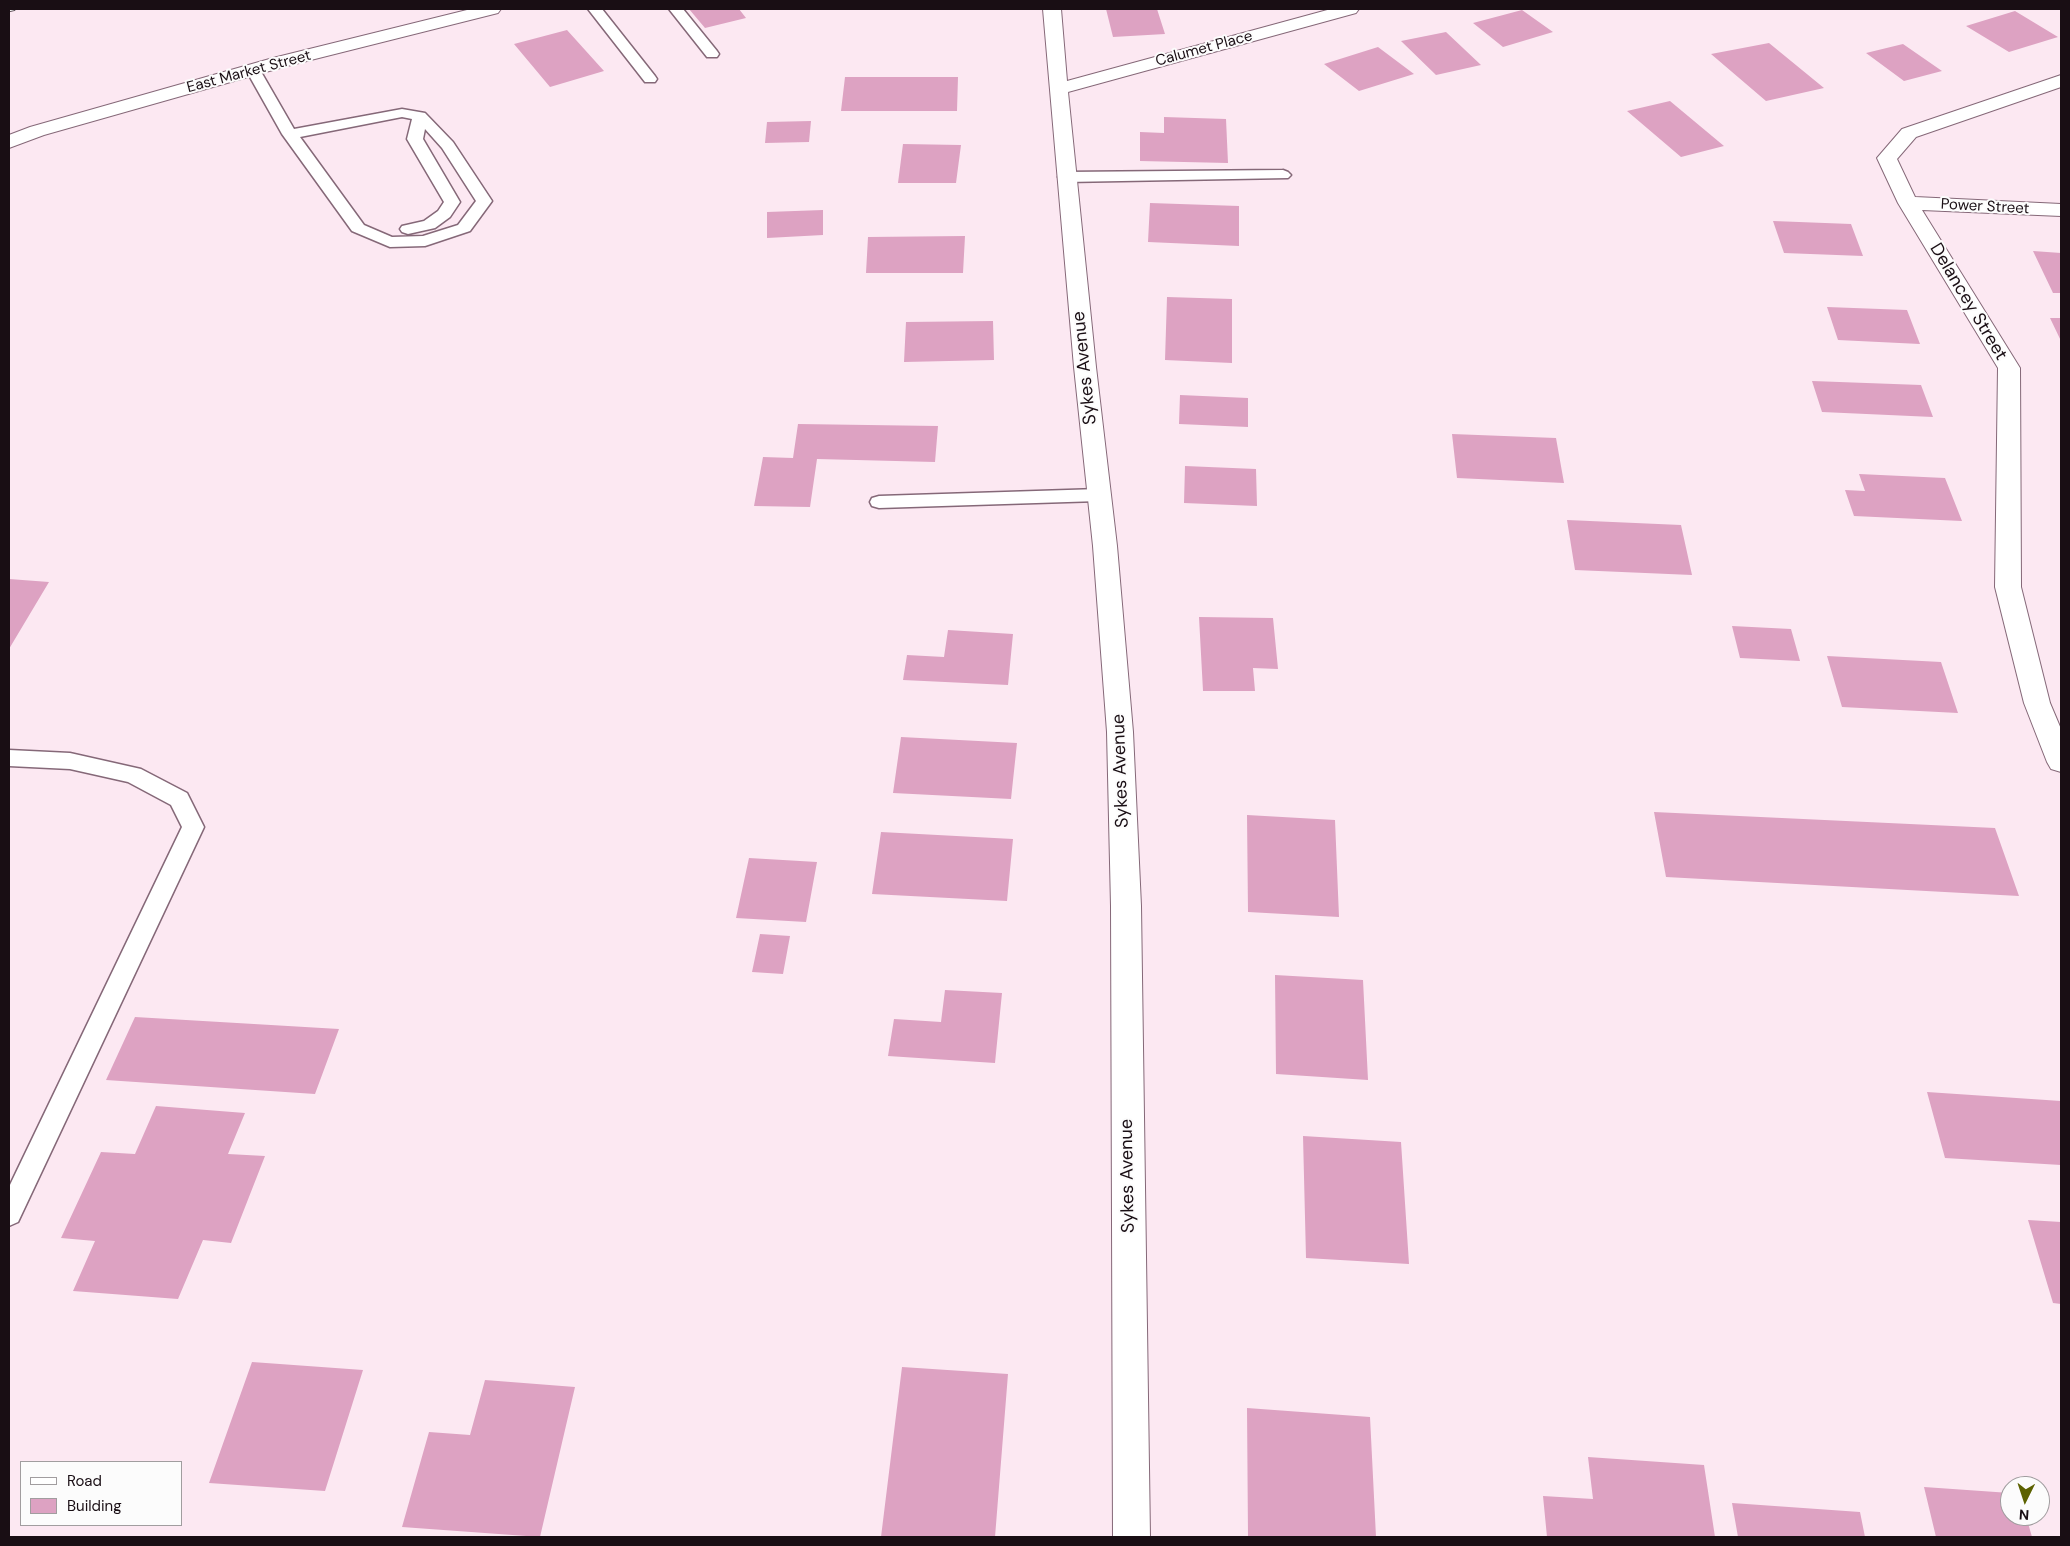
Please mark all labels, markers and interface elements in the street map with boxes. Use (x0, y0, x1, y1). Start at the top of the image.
street label: Calumet Place (1154, 27, 1254, 71)
street label: East Market Street (185, 47, 313, 97)
street label: Power Street (1940, 196, 2030, 218)
street label: Delancey Street (1925, 240, 2011, 364)
street label: Sykes Avenue (1068, 310, 1102, 426)
street label: Sykes Avenue (1108, 714, 1134, 828)
street label: Sykes Avenue (1116, 1119, 1140, 1233)
legend (20, 1461, 182, 1526)
text: Road (67, 1471, 102, 1491)
north arrow (2000, 1476, 2050, 1526)
text: Building (67, 1496, 122, 1516)
text: N (2018, 1506, 2030, 1524)

